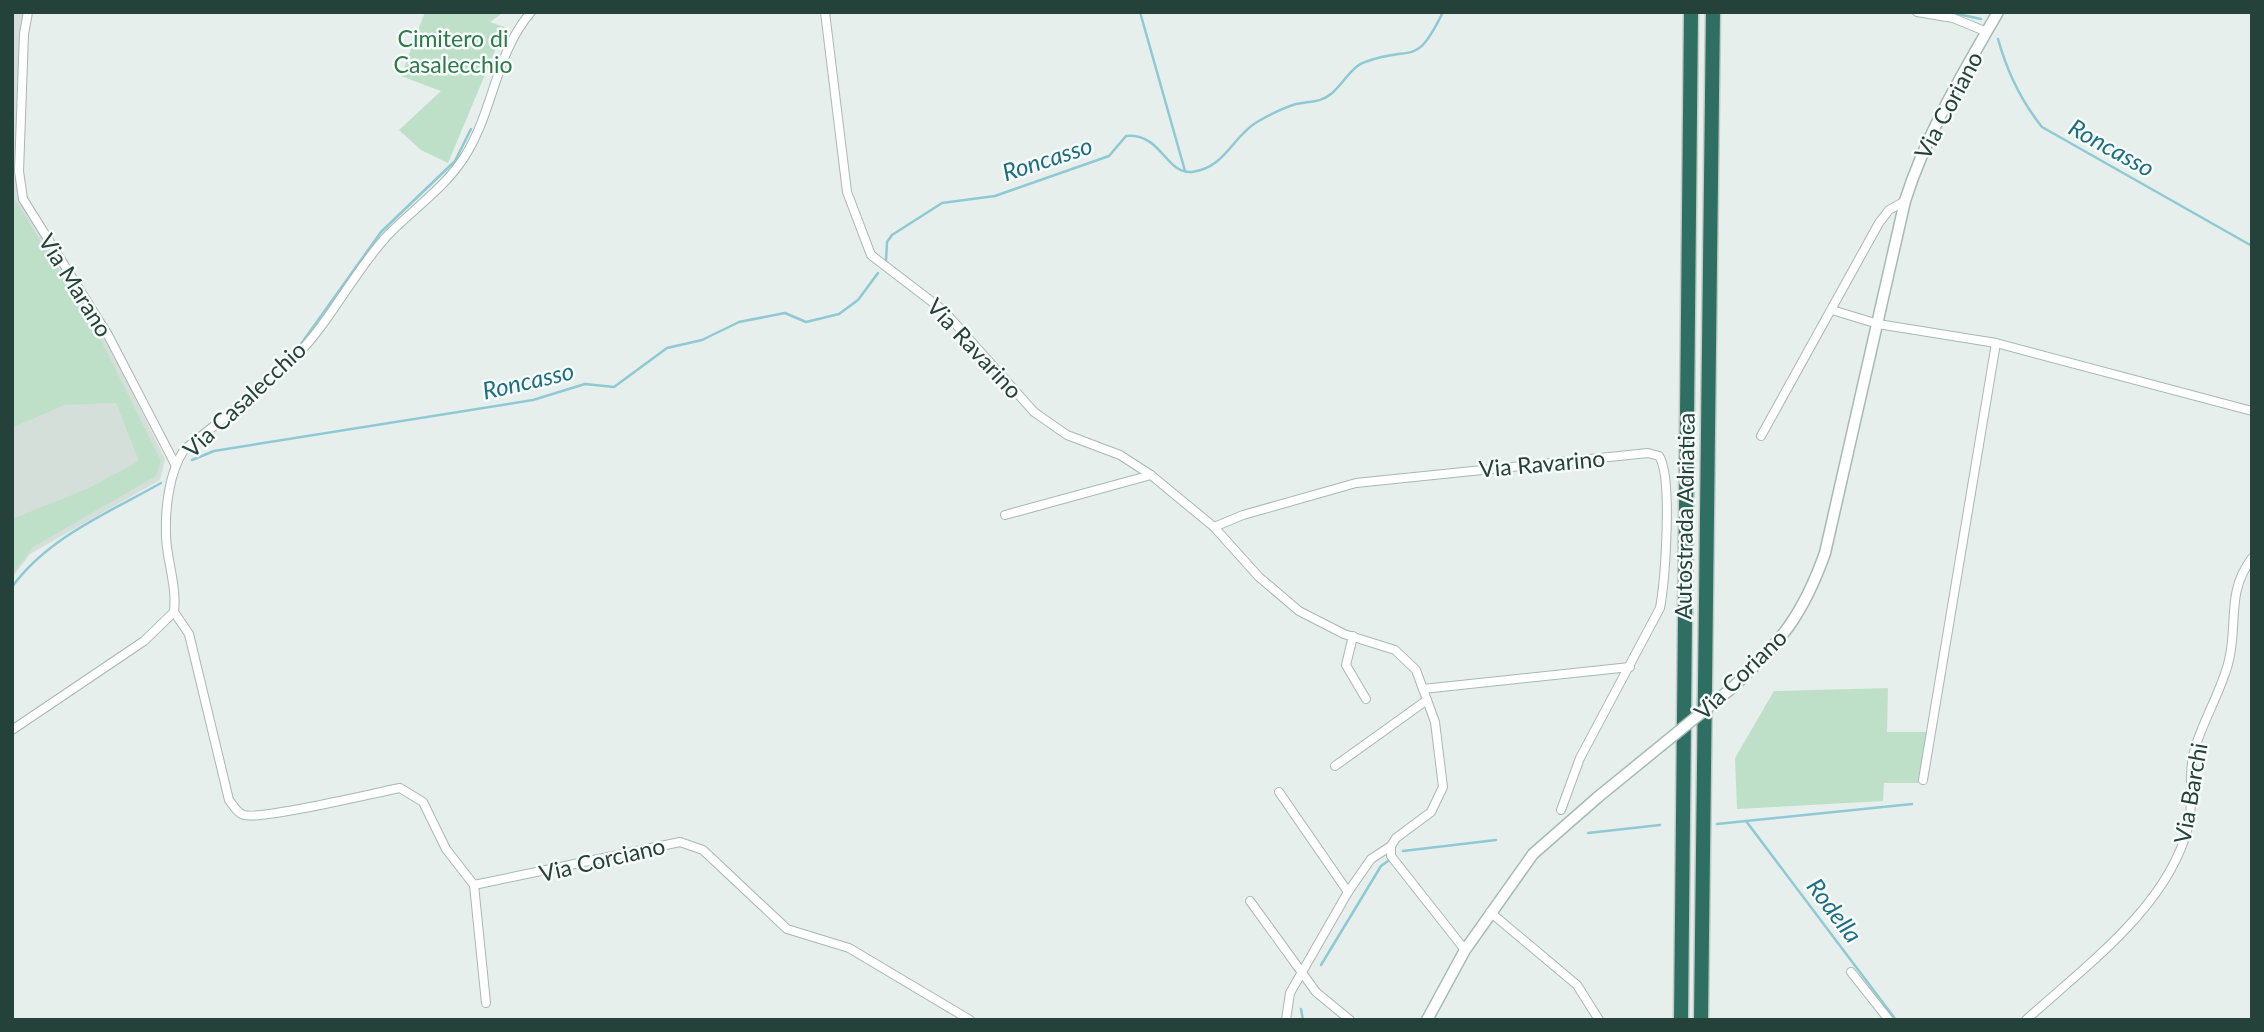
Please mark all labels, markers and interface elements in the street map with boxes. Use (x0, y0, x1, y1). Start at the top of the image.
park label: Cimitero di Casalecchio (394, 24, 512, 78)
street label: Via Coriano (1908, 46, 1988, 164)
water label: Roncasso (2064, 112, 2160, 182)
water label: Roncasso (998, 130, 1096, 186)
street label: Via Marano (33, 228, 119, 342)
street label: Via Ravarino (922, 292, 1028, 404)
street label: Via Casalecchio (177, 335, 311, 463)
water label: Roncasso (479, 355, 577, 405)
street label: Autostrada Adriatica (1668, 412, 1700, 620)
street label: Via Ravarino (1478, 444, 1606, 482)
street label: Via Coriano (1688, 623, 1792, 725)
street label: Via Barchi (2167, 740, 2213, 846)
street label: Via Corciano (536, 831, 668, 887)
water label: Rodella (1801, 872, 1869, 948)

